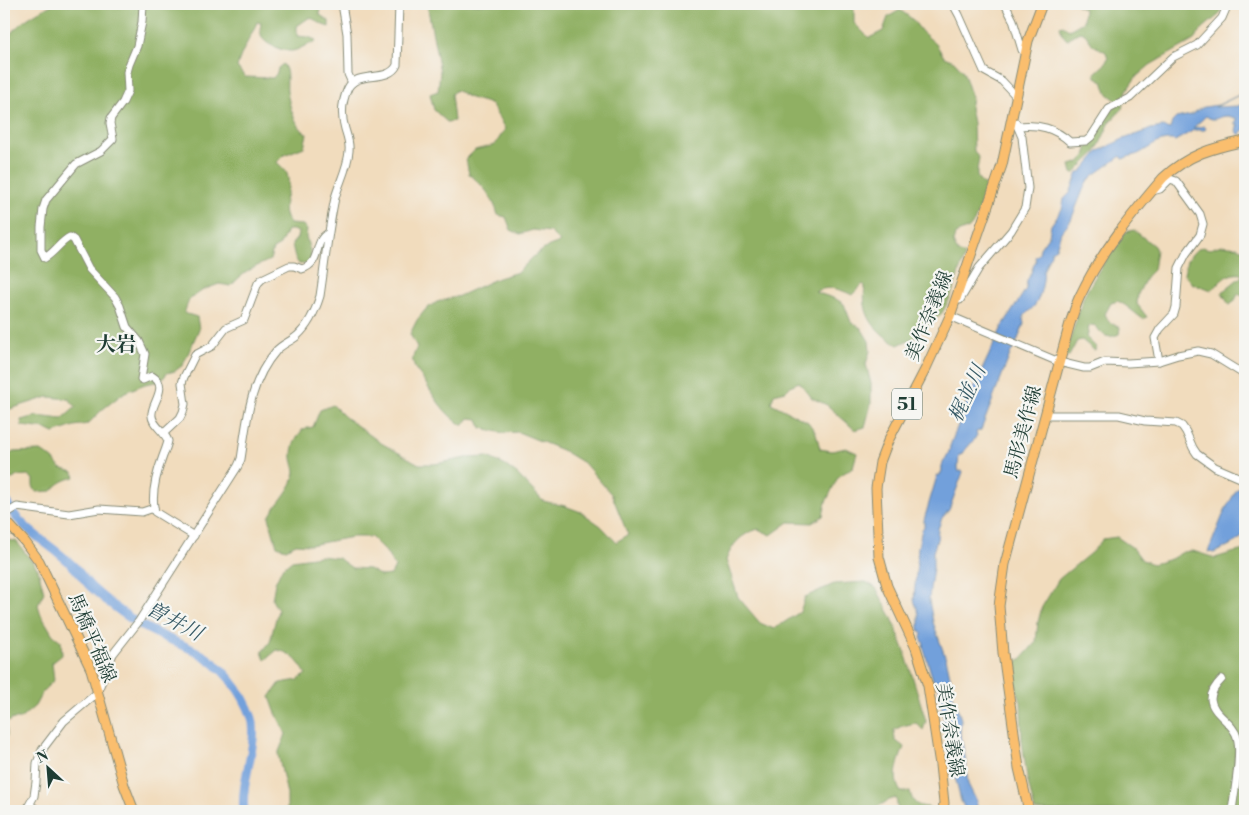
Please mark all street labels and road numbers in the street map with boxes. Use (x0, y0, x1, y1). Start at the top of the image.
street label: 美作奈義線 (900, 267, 958, 365)
street label: 馬形美作線 (999, 383, 1047, 481)
road number: 51 (892, 388, 922, 419)
street label: 馬橋平福線 (62, 590, 122, 686)
street label: 美作奈義線 (931, 681, 969, 779)

